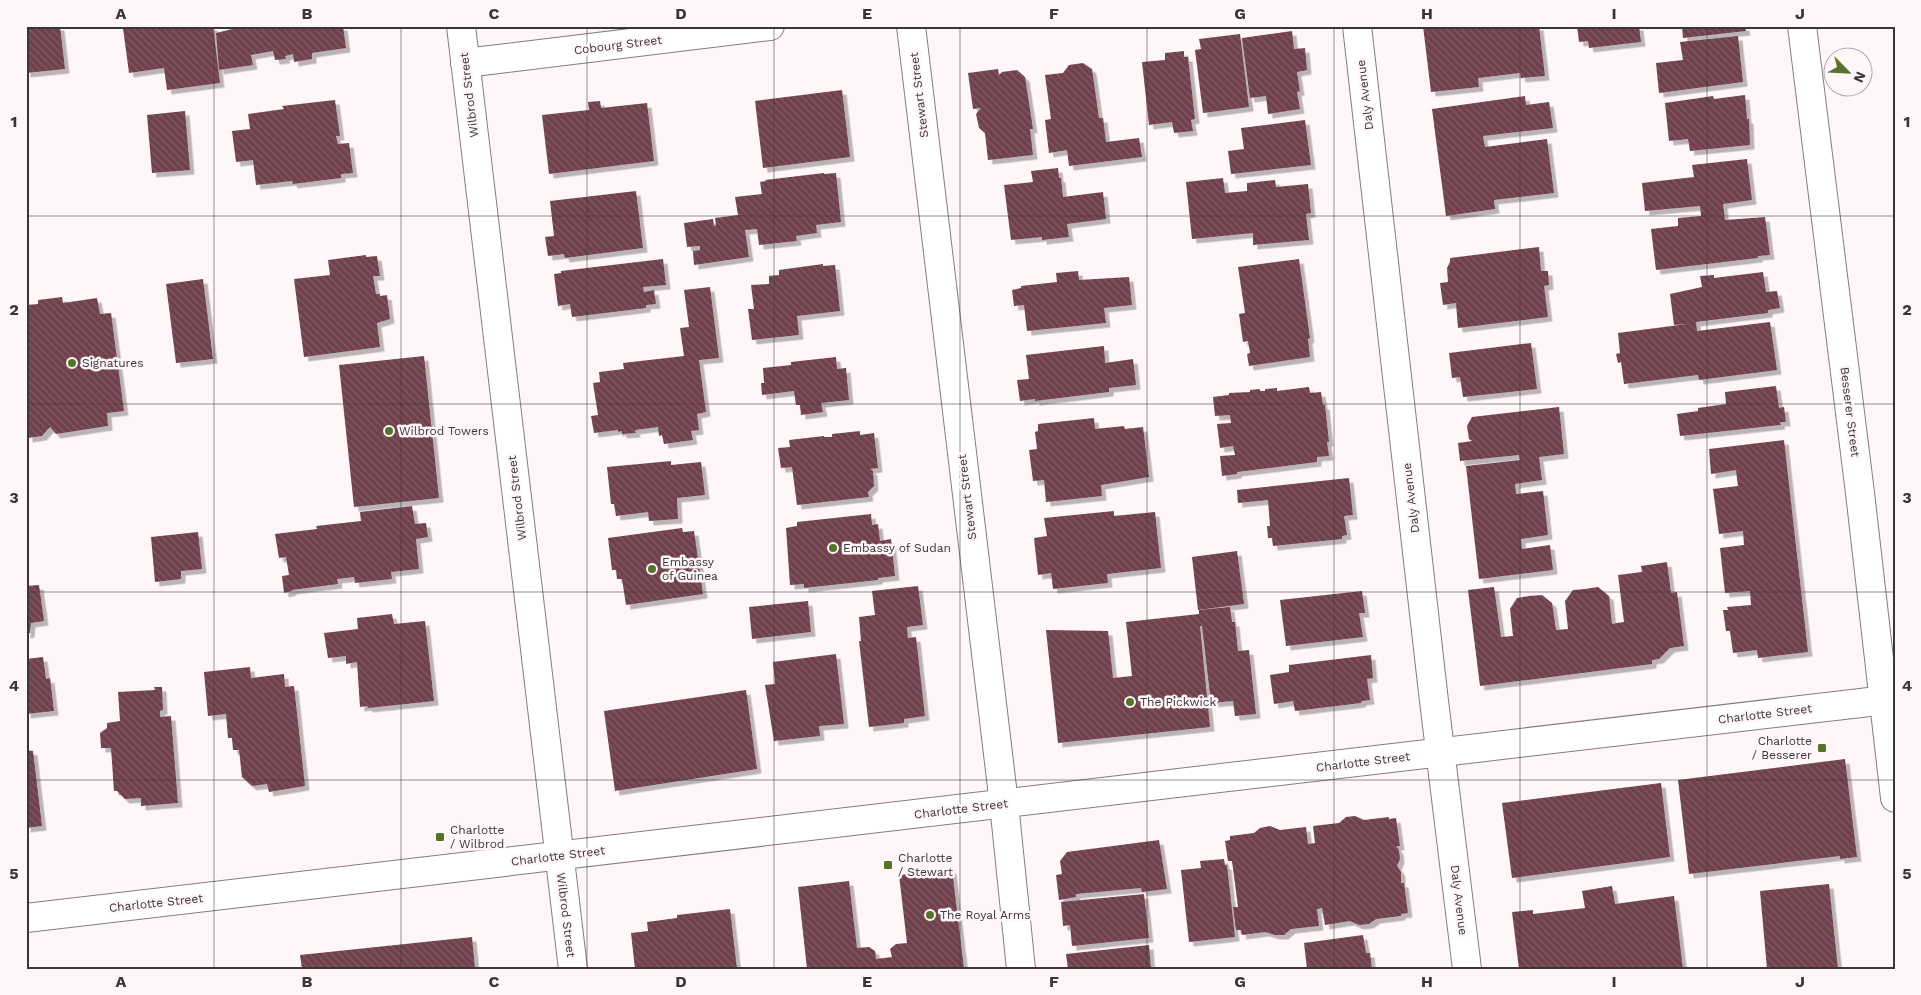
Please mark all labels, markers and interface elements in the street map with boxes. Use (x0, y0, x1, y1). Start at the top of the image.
text: A (116, 4, 127, 23)
text: B (302, 4, 313, 23)
text: C (489, 4, 500, 23)
text: D (675, 4, 687, 23)
text: E (862, 4, 872, 23)
text: F (1049, 4, 1059, 23)
text: G (1234, 4, 1246, 23)
text: H (1421, 4, 1433, 23)
text: I (1611, 4, 1617, 23)
text: J (1795, 4, 1805, 23)
street label: Cobourg Street (573, 33, 663, 57)
north arrow (1824, 48, 1874, 98)
street label: Stewart Street (907, 51, 931, 139)
street label: Wilbrod Street (457, 52, 481, 138)
street label: Daly Avenue (1354, 59, 1376, 131)
text: N (1850, 69, 1869, 85)
text: 1 (11, 112, 17, 131)
text: 1 (1904, 112, 1910, 131)
text: 2 (9, 300, 19, 319)
text: 2 (1902, 300, 1912, 319)
place label: Signatures (82, 356, 144, 370)
marker: Signatures (66, 357, 78, 369)
street label: Besserer Street (1838, 366, 1862, 458)
place label: Wilbrod Towers (399, 424, 489, 438)
marker: Wilbrod Towers (383, 425, 395, 437)
street label: Stewart Street (955, 453, 979, 541)
street label: Wilbrod Street (505, 455, 529, 541)
street label: Daly Avenue (1400, 462, 1422, 534)
text: 3 (9, 488, 19, 507)
text: 3 (1902, 488, 1912, 507)
place label: Embassy of Sudan (843, 541, 951, 555)
marker: Embassy of Sudan (827, 542, 839, 554)
place label: Embassy of Guinea (662, 555, 718, 583)
marker: Embassy of Guinea (646, 563, 658, 575)
text: 4 (9, 676, 19, 695)
text: 4 (1902, 676, 1912, 695)
place label: The Pickwick (1140, 695, 1216, 709)
marker: The Pickwick (1124, 696, 1136, 708)
street label: Charlotte Street (1717, 701, 1813, 727)
place label: Charlotte / Besserer (1752, 734, 1812, 762)
marker: Charlotte / Besserer (1816, 742, 1828, 754)
street label: Charlotte Street (1315, 749, 1411, 775)
street label: Charlotte Street (913, 796, 1009, 822)
place label: Charlotte / Wilbrod (450, 823, 504, 851)
marker: Charlotte / Wilbrod (434, 831, 446, 843)
street label: Charlotte Street (510, 843, 606, 869)
place label: Charlotte / Stewart (898, 851, 953, 879)
marker: Charlotte / Stewart (882, 859, 894, 871)
text: 5 (9, 864, 19, 883)
street label: Daly Avenue (1448, 864, 1470, 936)
text: 5 (1902, 864, 1912, 883)
street label: Wilbrod Street (554, 872, 578, 958)
street label: Charlotte Street (108, 891, 204, 915)
place label: The Royal Arms (940, 908, 1031, 922)
marker: The Royal Arms (924, 909, 936, 921)
text: A (116, 972, 127, 991)
text: B (302, 972, 313, 991)
text: C (489, 972, 500, 991)
text: D (675, 972, 687, 991)
text: E (862, 972, 872, 991)
text: F (1049, 972, 1059, 991)
text: G (1234, 972, 1246, 991)
text: H (1421, 972, 1433, 991)
text: I (1611, 972, 1617, 991)
text: J (1795, 972, 1805, 991)

